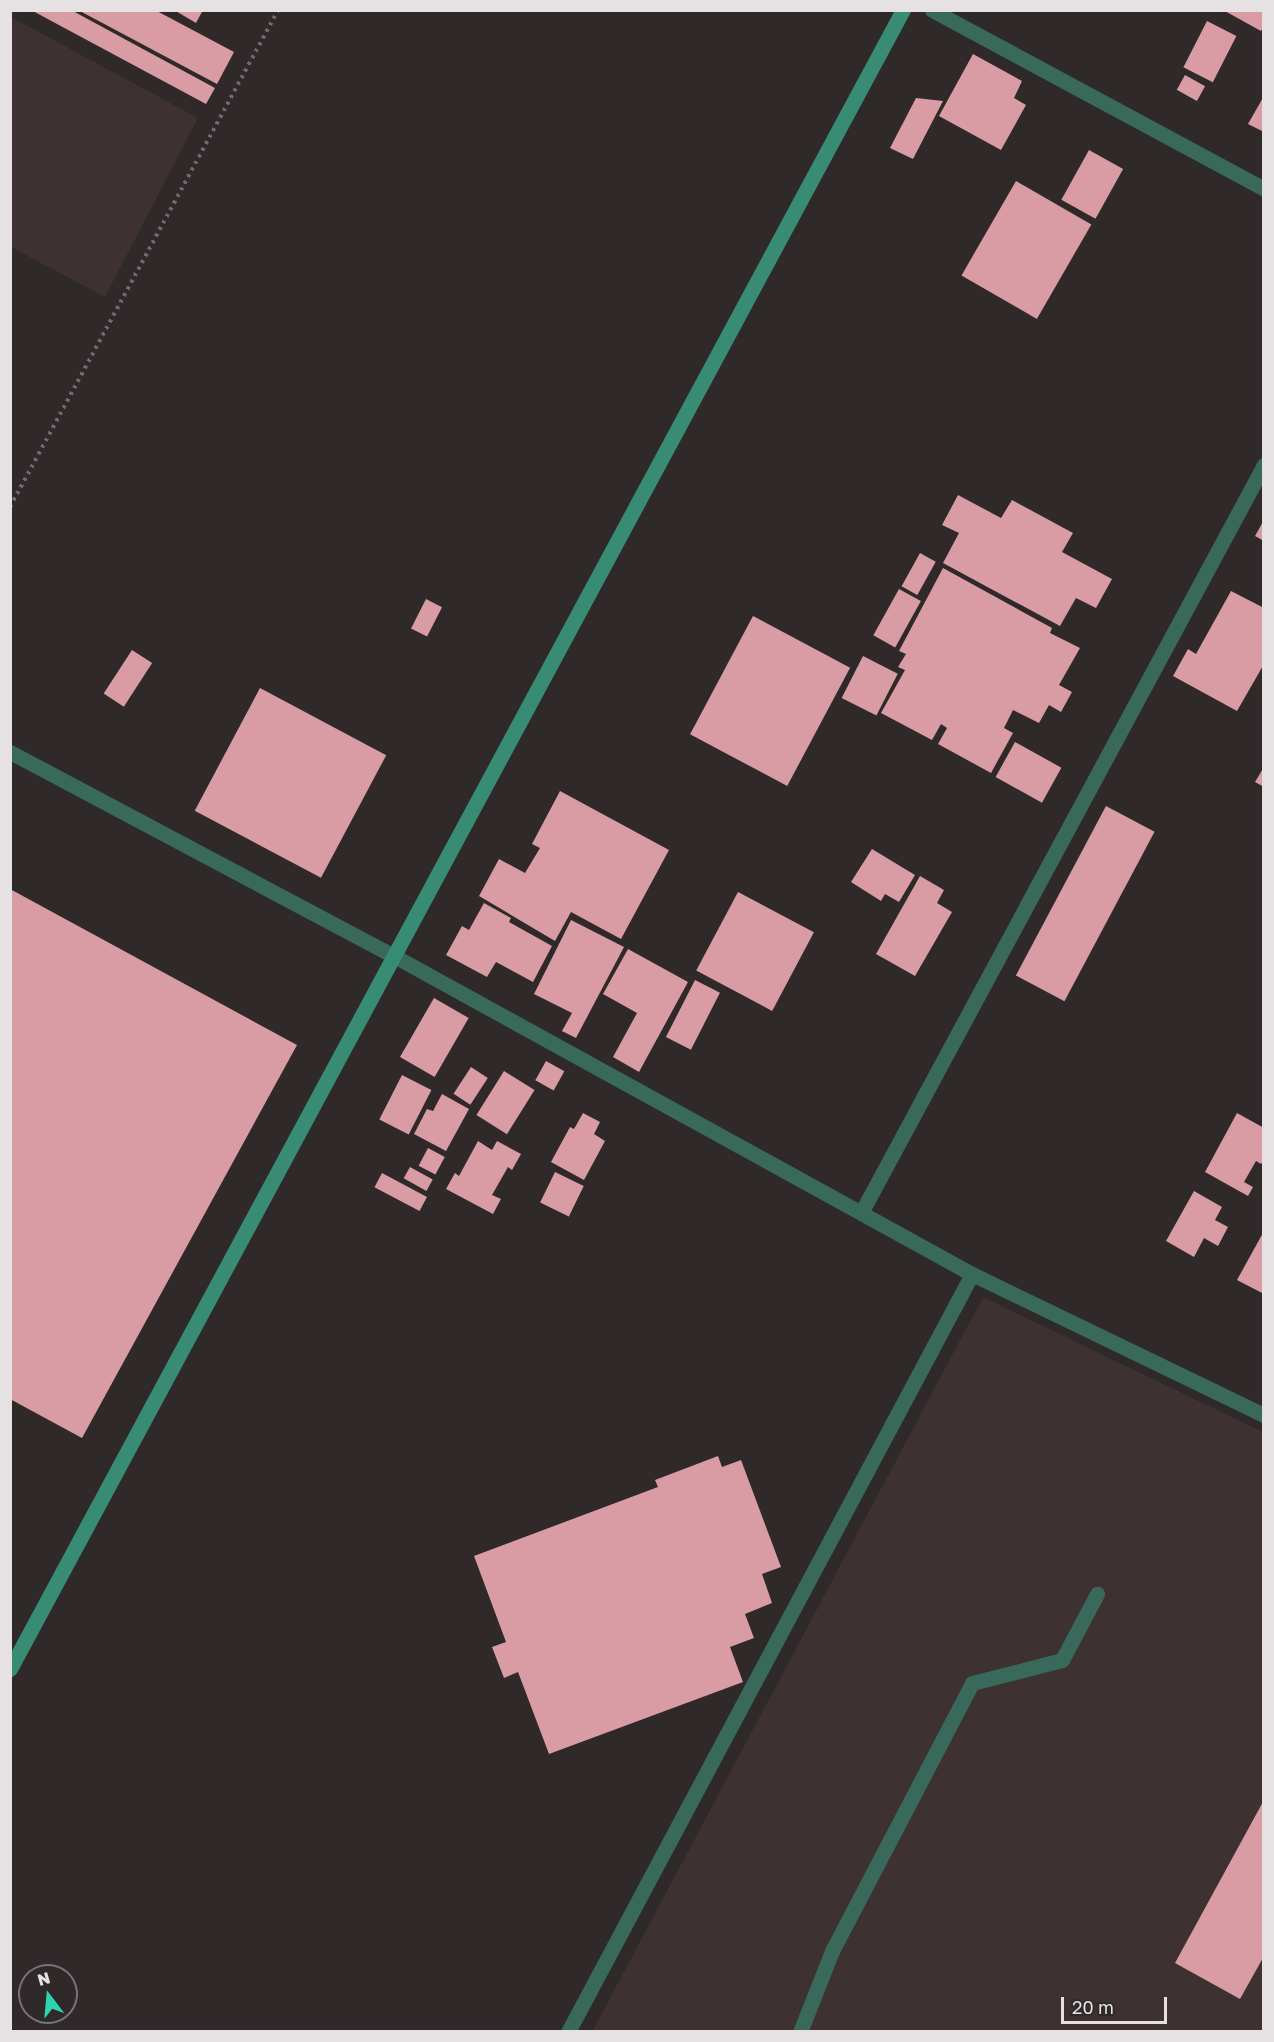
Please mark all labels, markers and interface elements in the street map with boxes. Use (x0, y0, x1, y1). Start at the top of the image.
north arrow (18, 1964, 78, 2024)
text: N (35, 1967, 52, 1990)
scale bar (1064, 1985, 1170, 2023)
text: 20 m (1072, 1996, 1114, 2018)

